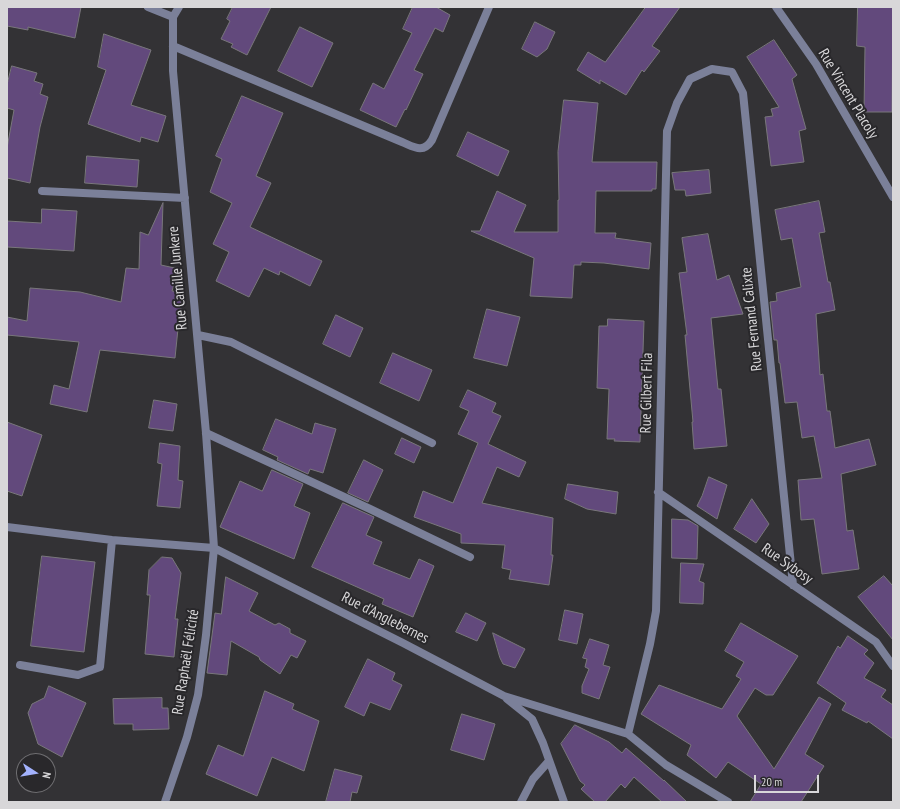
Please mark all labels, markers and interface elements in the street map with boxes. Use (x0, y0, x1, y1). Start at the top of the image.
street label: Rue Vincent Placoly (814, 46, 882, 142)
street label: Rue Camille Junkere (165, 225, 191, 331)
street label: Rue Fernand Calixte (738, 266, 766, 372)
street label: Rue Gilbert Fila (637, 353, 657, 433)
street label: Rue Sybosy (758, 540, 816, 588)
street label: Rue d'Anglebernes (338, 588, 432, 648)
street label: Rue Raphaël Félicité (169, 608, 203, 716)
north arrow (16, 753, 56, 793)
scale bar (756, 767, 821, 793)
text: N (39, 771, 54, 780)
text: 20 m (761, 774, 782, 789)

